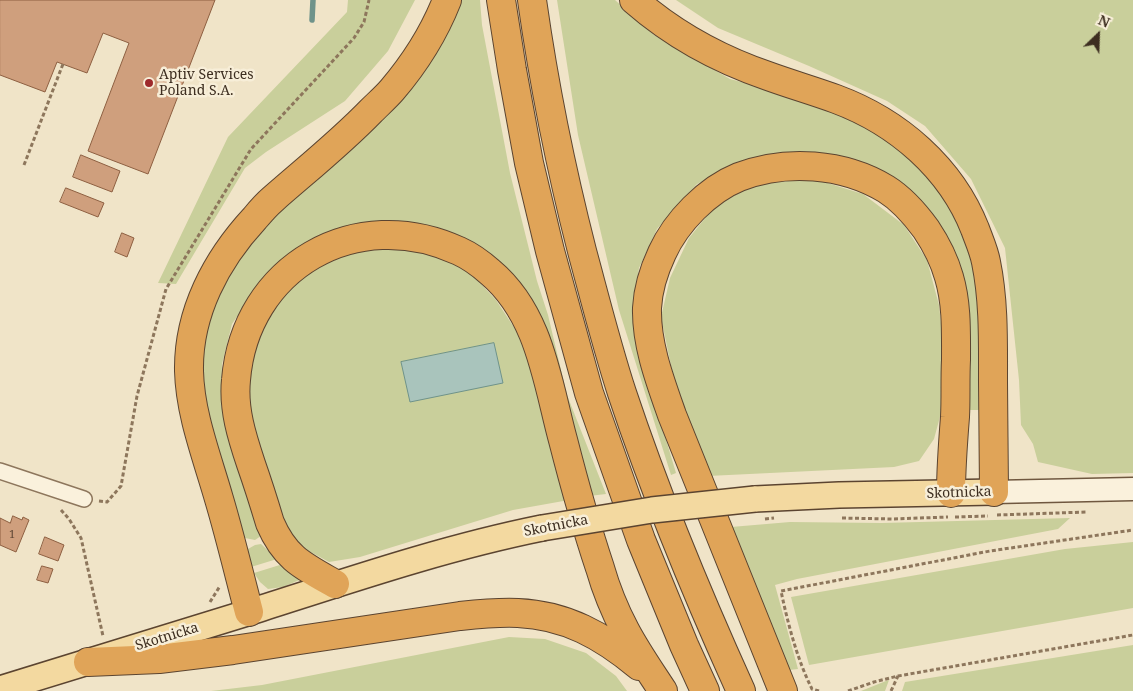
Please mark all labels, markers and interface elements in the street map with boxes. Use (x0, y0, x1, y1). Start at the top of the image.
north arrow (1073, 10, 1123, 60)
text: N (1095, 10, 1113, 32)
place label: Aptiv Services Poland S.A. (159, 67, 254, 100)
marker: Aptiv Services Poland S.A. (143, 77, 155, 89)
street label: Skotnicka (926, 483, 992, 503)
street label: Skotnicka (522, 512, 590, 540)
house number: 1 (9, 528, 15, 542)
street label: Skotnicka (133, 619, 201, 655)

